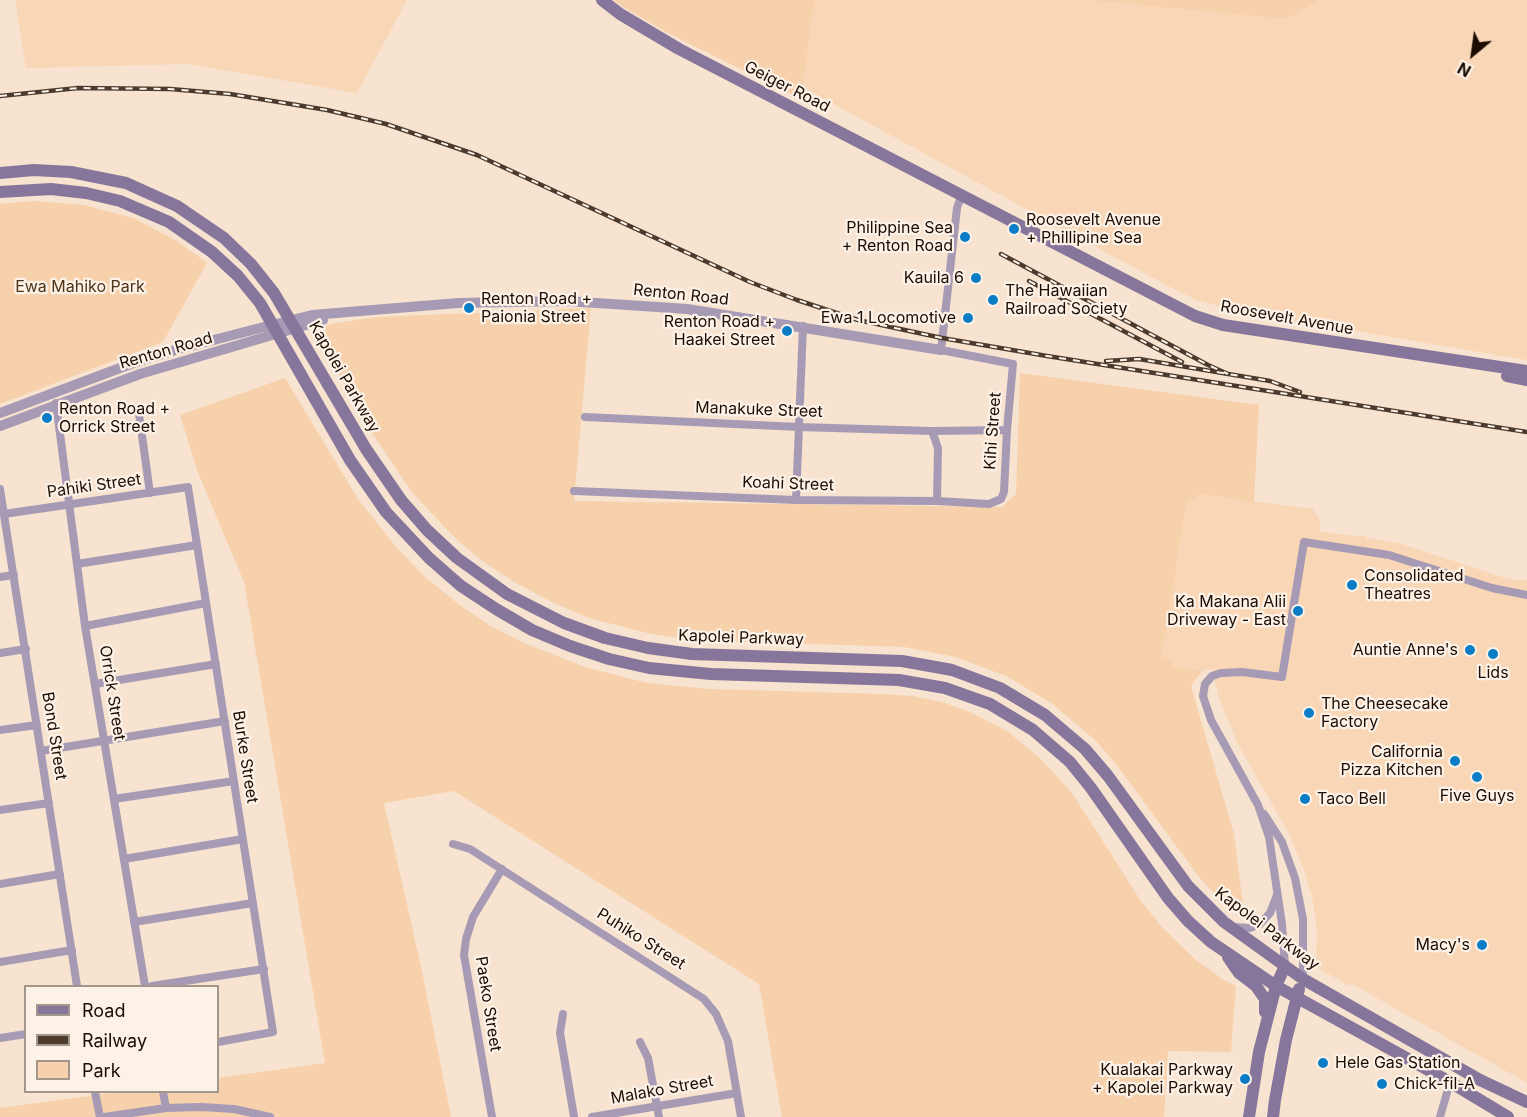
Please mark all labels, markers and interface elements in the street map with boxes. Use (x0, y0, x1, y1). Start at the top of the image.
north arrow (1443, 24, 1503, 84)
street label: Geiger Road (741, 57, 833, 117)
text: N (1454, 58, 1474, 81)
place label: Roosevelt Avenue + Phillipine Sea (1026, 210, 1161, 248)
place label: Philippine Sea + Renton Road (842, 218, 953, 256)
marker: Roosevelt Avenue + Phillipine Sea (1007, 222, 1021, 236)
marker: Philippine Sea + Renton Road (958, 230, 972, 244)
place label: Kauila 6 (904, 268, 964, 288)
marker: Kauila 6 (969, 271, 983, 285)
park label: Ewa Mahiko Park (15, 277, 145, 297)
street label: Renton Road (632, 280, 730, 310)
place label: The Hawaiian Railroad Society (1005, 281, 1127, 319)
place label: Renton Road + Paionia Street (481, 289, 592, 327)
marker: The Hawaiian Railroad Society (986, 293, 1000, 307)
street label: Roosevelt Avenue (1219, 297, 1355, 339)
marker: Renton Road + Paionia Street (462, 301, 476, 315)
place label: Ewa 1 Locomotive (821, 308, 956, 328)
marker: Ewa 1 Locomotive (961, 311, 975, 325)
place label: Renton Road + Haakei Street (664, 312, 775, 350)
street label: Kapolei Parkway (304, 318, 384, 436)
marker: Renton Road + Haakei Street (780, 324, 794, 338)
street label: Renton Road (117, 329, 215, 373)
street label: Kihi Street (981, 391, 1005, 471)
street label: Manakuke Street (695, 398, 823, 422)
place label: Renton Road + Orrick Street (59, 399, 170, 437)
marker: Renton Road + Orrick Street (40, 411, 54, 425)
street label: Pahiki Street (46, 470, 142, 502)
street label: Koahi Street (742, 473, 834, 495)
place label: Consolidated Theatres (1364, 566, 1464, 604)
marker: Consolidated Theatres (1345, 578, 1359, 592)
place label: Ka Makana Alii Driveway - East (1167, 592, 1286, 630)
marker: Ka Makana Alii Driveway - East (1291, 604, 1305, 618)
street label: Kapolei Parkway (678, 626, 804, 650)
place label: Auntie Anne's (1353, 640, 1458, 660)
marker: Auntie Anne's (1463, 643, 1477, 657)
street label: Orrick Street (95, 644, 129, 742)
marker: Lids (1486, 647, 1500, 661)
place label: Lids (1477, 663, 1509, 683)
street label: Bond Street (38, 691, 70, 781)
place label: The Cheesecake Factory (1321, 694, 1448, 732)
marker: The Cheesecake Factory (1302, 706, 1316, 720)
street label: Burke Street (228, 709, 262, 805)
place label: California Pizza Kitchen (1340, 742, 1443, 780)
marker: California Pizza Kitchen (1448, 754, 1462, 768)
marker: Five Guys (1470, 770, 1484, 784)
place label: Five Guys (1440, 786, 1514, 806)
place label: Taco Bell (1317, 789, 1386, 809)
marker: Taco Bell (1298, 792, 1312, 806)
street label: Kapolei Parkway (1211, 883, 1323, 975)
street label: Puhiko Street (593, 904, 689, 974)
place label: Macy's (1416, 935, 1470, 955)
marker: Macy's (1475, 938, 1489, 952)
street label: Paeko Street (471, 955, 505, 1053)
legend (24, 985, 219, 1093)
text: Road (82, 1000, 125, 1021)
text: Railway (82, 1030, 147, 1051)
place label: Hele Gas Station (1335, 1053, 1461, 1073)
marker: Hele Gas Station (1316, 1056, 1330, 1070)
text: Park (82, 1060, 121, 1081)
place label: Kualakai Parkway + Kapolei Parkway (1092, 1060, 1233, 1098)
street label: Malako Street (609, 1072, 715, 1108)
marker: Kualakai Parkway + Kapolei Parkway (1238, 1072, 1252, 1086)
place label: Chick-fil-A (1394, 1074, 1475, 1094)
marker: Chick-fil-A (1375, 1077, 1389, 1091)

